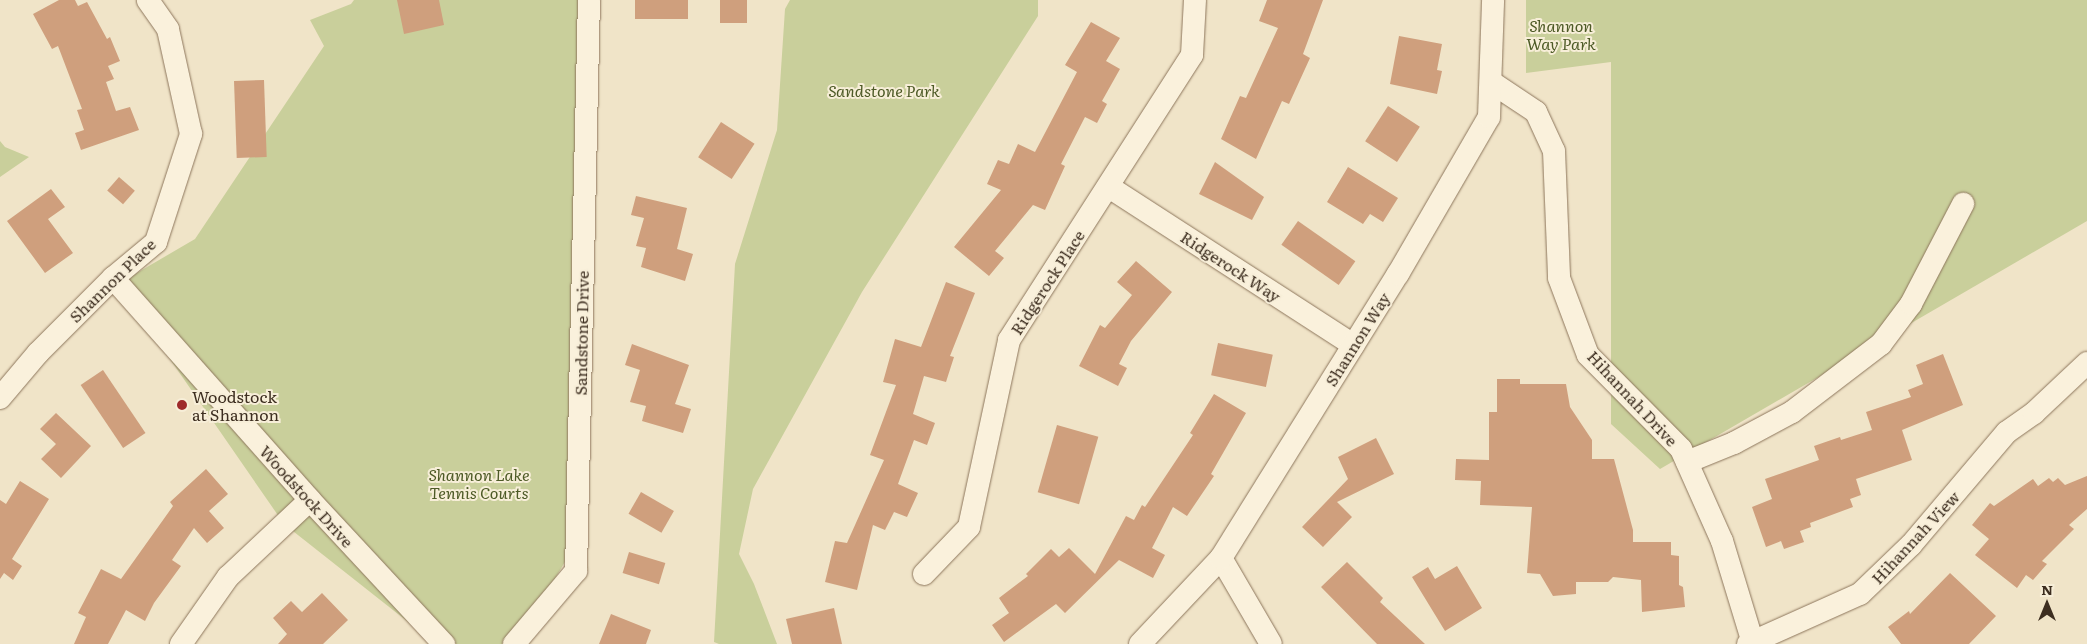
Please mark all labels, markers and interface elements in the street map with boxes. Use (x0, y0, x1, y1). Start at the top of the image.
park label: Shannon Way Park (1526, 15, 1596, 53)
park label: Sandstone Park (828, 80, 940, 100)
street label: Ridgerock Place (1006, 226, 1088, 338)
street label: Ridgerock Way (1177, 227, 1285, 305)
street label: Shannon Place (65, 234, 159, 326)
street label: Sandstone Drive (570, 270, 592, 396)
street label: Shannon Way (1321, 289, 1393, 389)
street label: Hihannah Drive (1584, 346, 1682, 450)
place label: Woodstock at Shannon (192, 386, 279, 424)
marker: Woodstock at Shannon (176, 399, 188, 411)
street label: Woodstock Drive (256, 441, 358, 551)
park label: Shannon Lake Tennis Courts (428, 464, 530, 502)
street label: Hihannah View (1867, 487, 1963, 587)
north arrow (2022, 579, 2072, 629)
text: N (2041, 579, 2053, 599)

